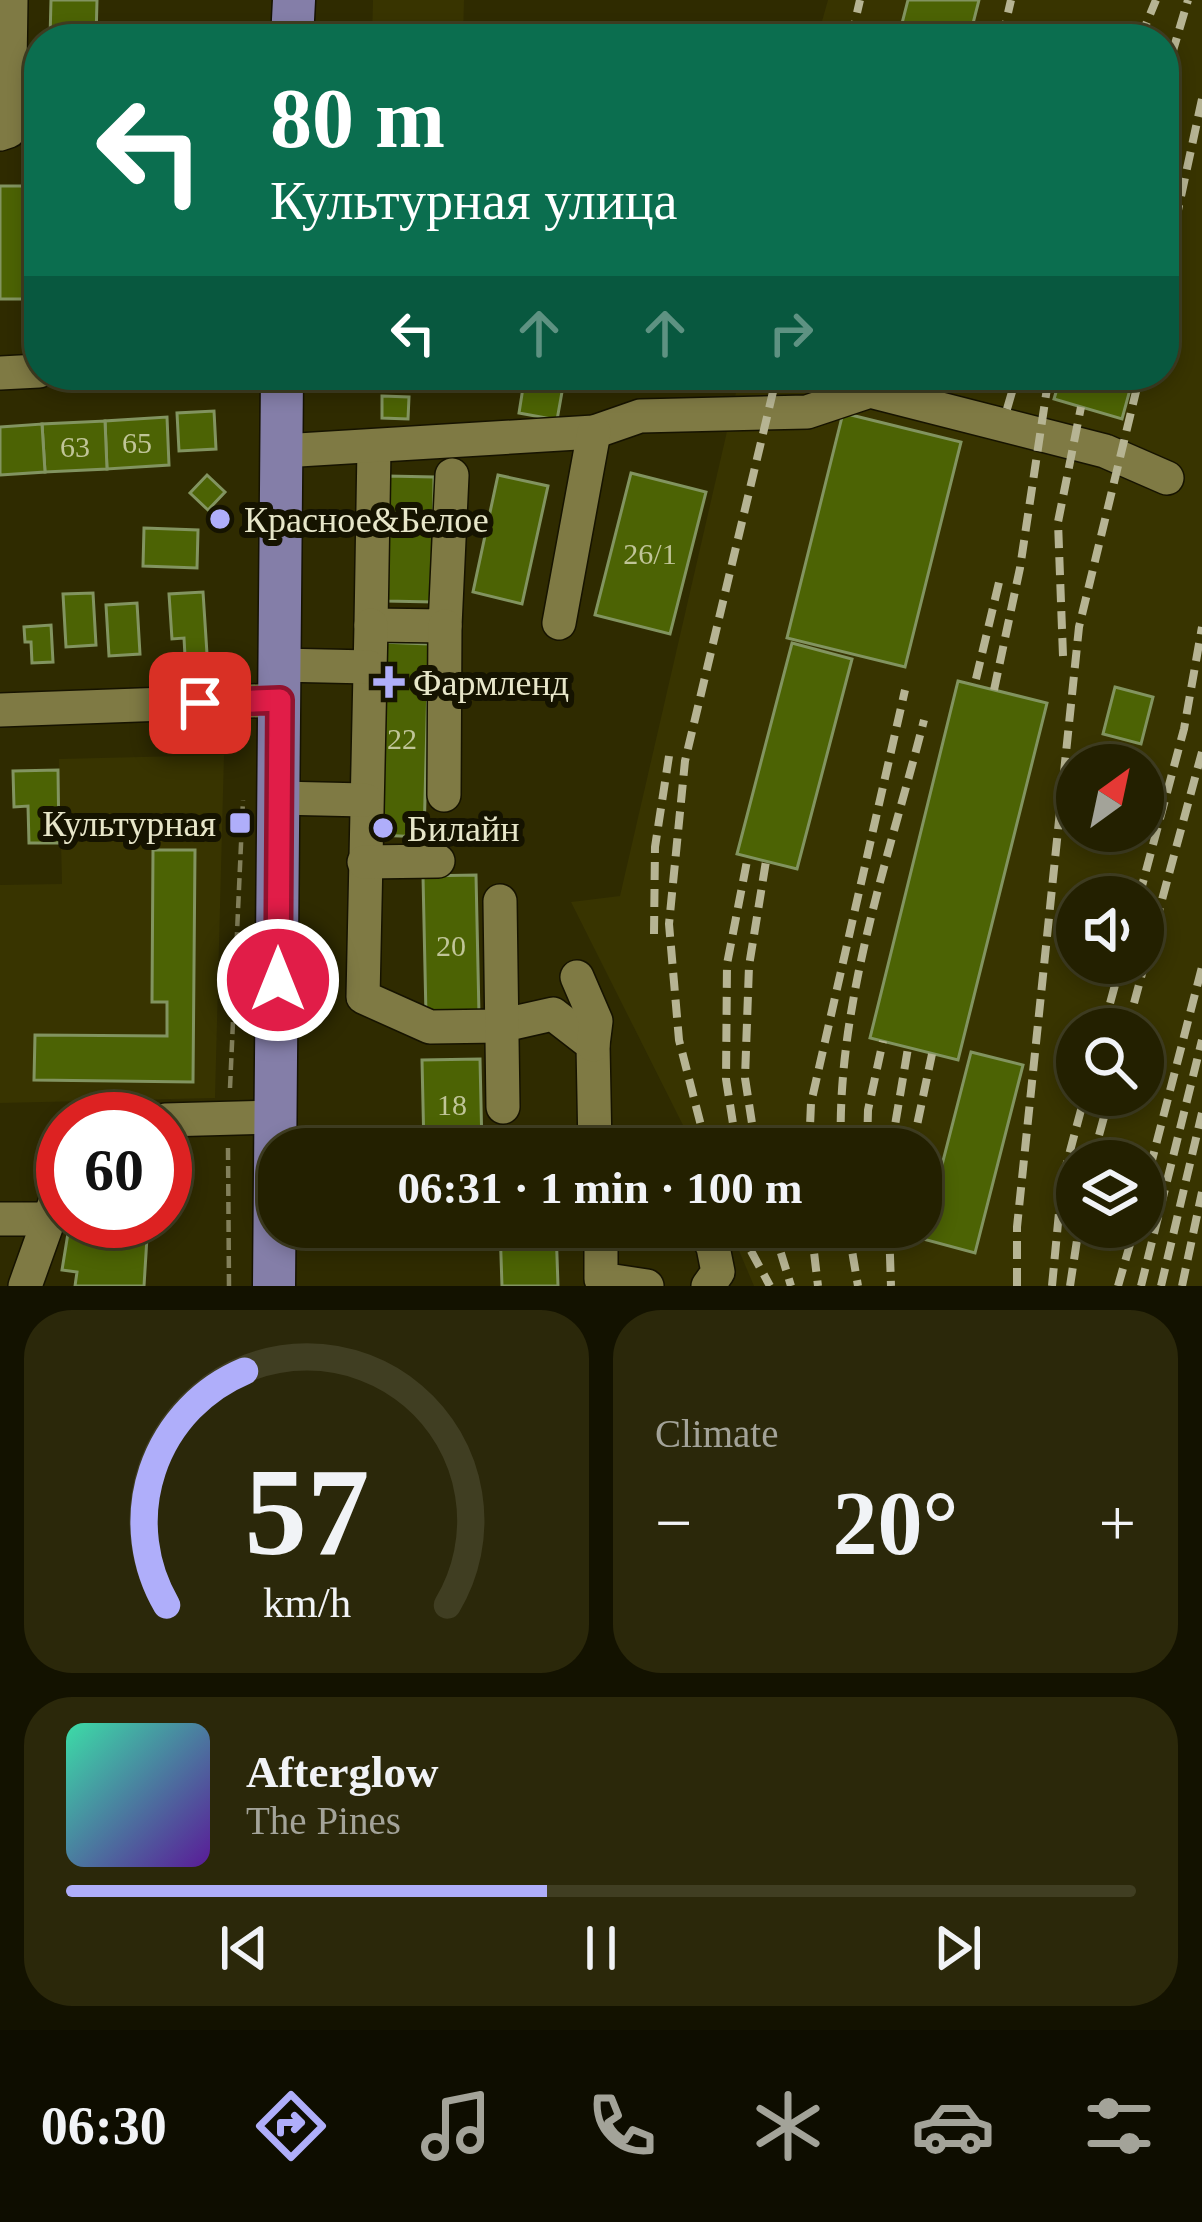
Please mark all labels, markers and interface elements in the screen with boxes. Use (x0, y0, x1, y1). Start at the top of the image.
icon: left (72, 72, 228, 228)
text: 80 m (270, 72, 445, 165)
text: Культурная улица (270, 171, 678, 231)
icon: left (380, 300, 446, 366)
icon: ahead (506, 300, 572, 366)
icon: ahead (632, 300, 698, 366)
icon: right (758, 300, 824, 366)
house number: 65 (122, 426, 152, 459)
house number: 63 (60, 430, 90, 463)
place label: Красное&Белое (244, 500, 489, 540)
marker: Красное&Белое (207, 506, 233, 532)
house number: 26/1 (623, 537, 677, 570)
pin (149, 652, 251, 754)
place label: Фармленд (413, 663, 569, 703)
marker: Фармленд (376, 669, 402, 695)
icon: arrive (167, 670, 233, 736)
house number: 22 (387, 722, 417, 755)
north arrow (1056, 744, 1164, 852)
map controls (1056, 744, 1164, 1248)
place label: Культурная (42, 804, 216, 844)
place label: Билайн (407, 809, 519, 849)
marker: Культурная (227, 810, 253, 836)
marker: Билайн (370, 815, 396, 841)
button: sound (1056, 876, 1164, 984)
position arrow (215, 917, 341, 1043)
house number: 20 (436, 929, 466, 962)
button: search (1056, 1008, 1164, 1116)
house number: 18 (437, 1088, 467, 1121)
speed limit sign: 60 (36, 1092, 192, 1248)
button: layers (1056, 1140, 1164, 1248)
text: 06:31 · 1 min · 100 m (398, 1163, 803, 1213)
text: Climate (655, 1412, 778, 1455)
text: 57 (244, 1443, 369, 1581)
text: 20° (833, 1474, 959, 1573)
text: − (655, 1486, 692, 1559)
text: + (1099, 1486, 1136, 1559)
text: km/h (262, 1578, 351, 1625)
text: Afterglow (246, 1747, 438, 1797)
text: The Pines (246, 1799, 401, 1842)
icon: previous (211, 1915, 277, 1981)
icon: pause (568, 1915, 634, 1981)
icon: next (925, 1915, 991, 1981)
icon: directions (249, 2084, 333, 2168)
icon: music (414, 2084, 498, 2168)
icon: phone (580, 2084, 664, 2168)
icon: climate (746, 2084, 830, 2168)
icon: car (911, 2084, 995, 2168)
icon: filters (1077, 2084, 1161, 2168)
text: 06:30 (41, 2096, 167, 2156)

